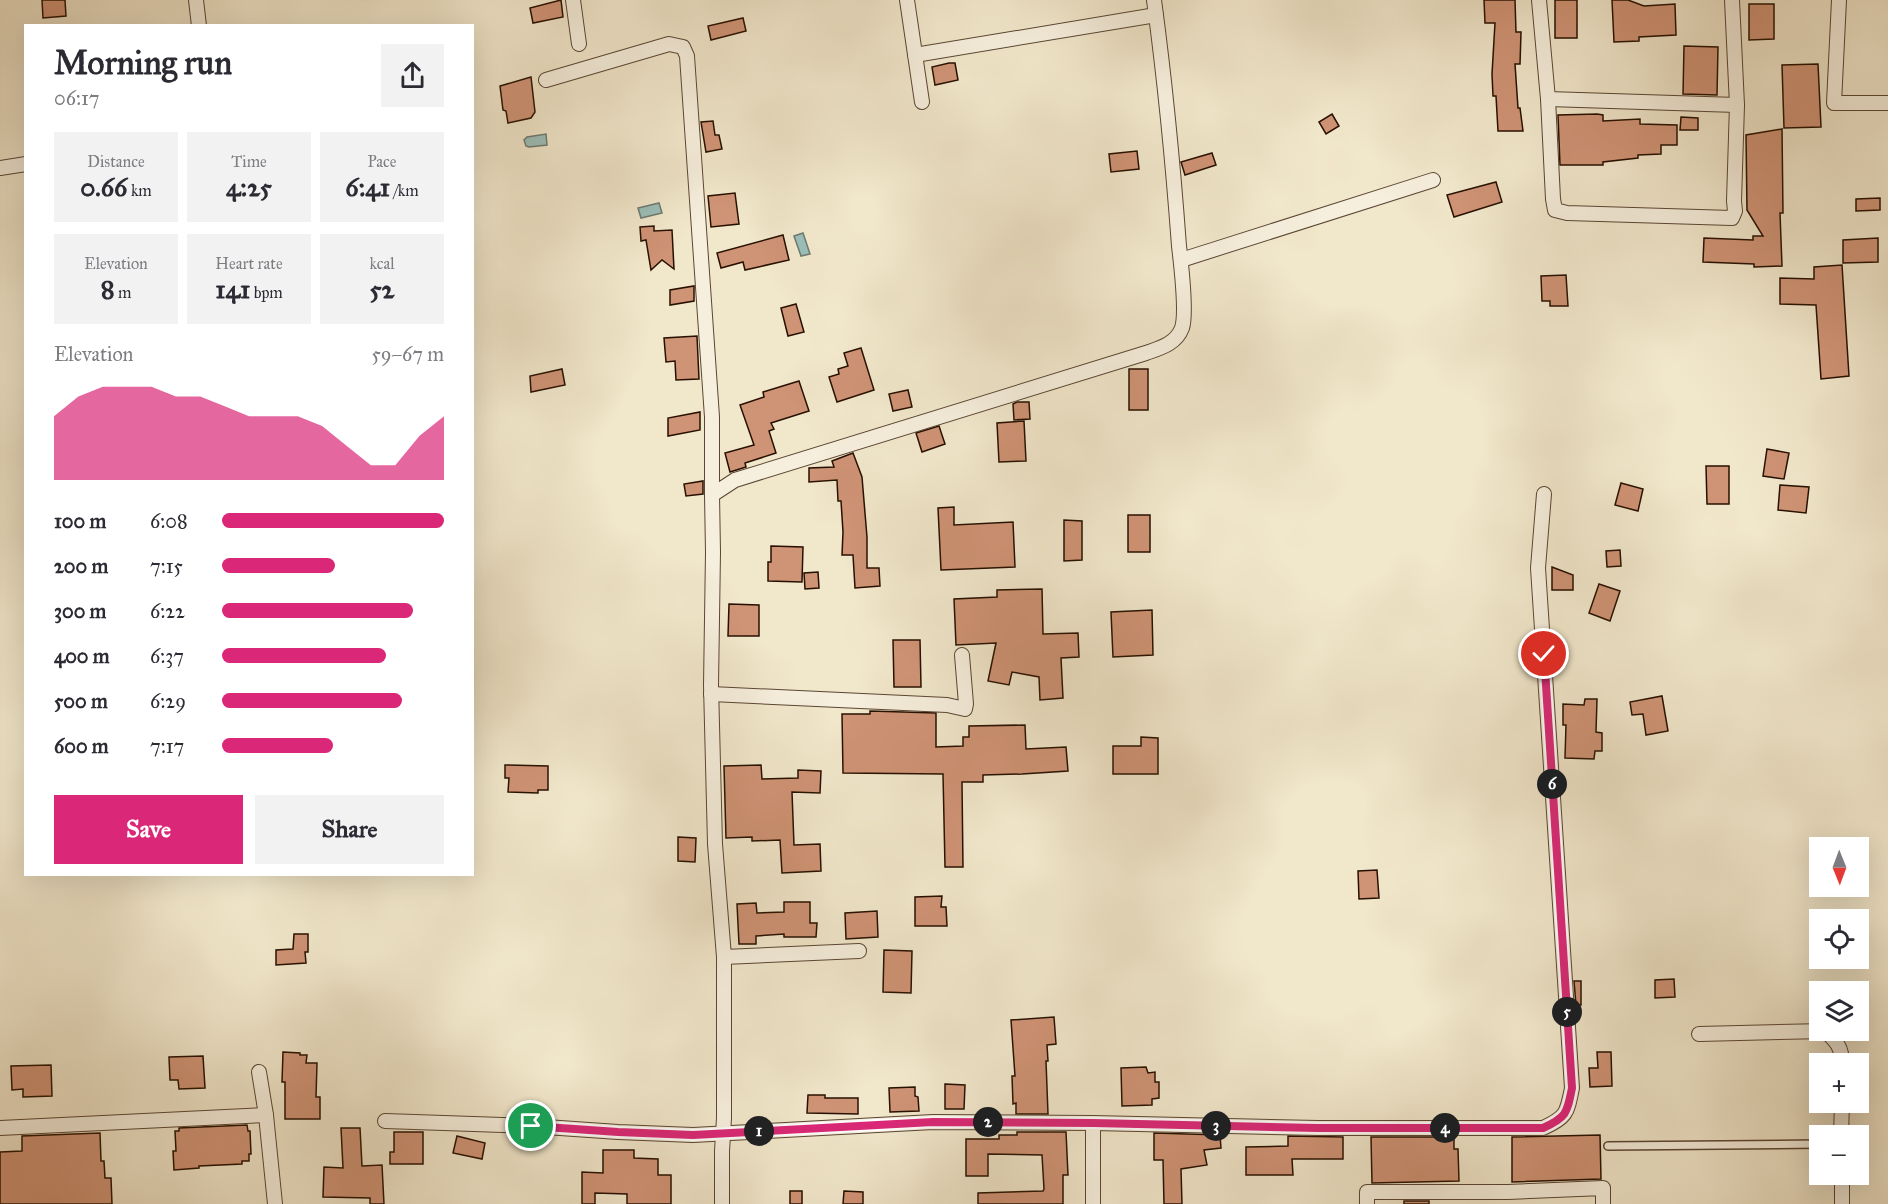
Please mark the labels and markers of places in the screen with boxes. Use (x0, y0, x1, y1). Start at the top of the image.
pin (1518, 628, 1569, 679)
pin: 6 (1537, 769, 1567, 799)
pin: 5 (1552, 997, 1582, 1027)
pin (505, 1100, 556, 1151)
pin: 2 (973, 1107, 1003, 1137)
pin: 3 (1201, 1111, 1231, 1141)
pin: 4 (1430, 1113, 1460, 1143)
pin: 1 (744, 1116, 774, 1146)

